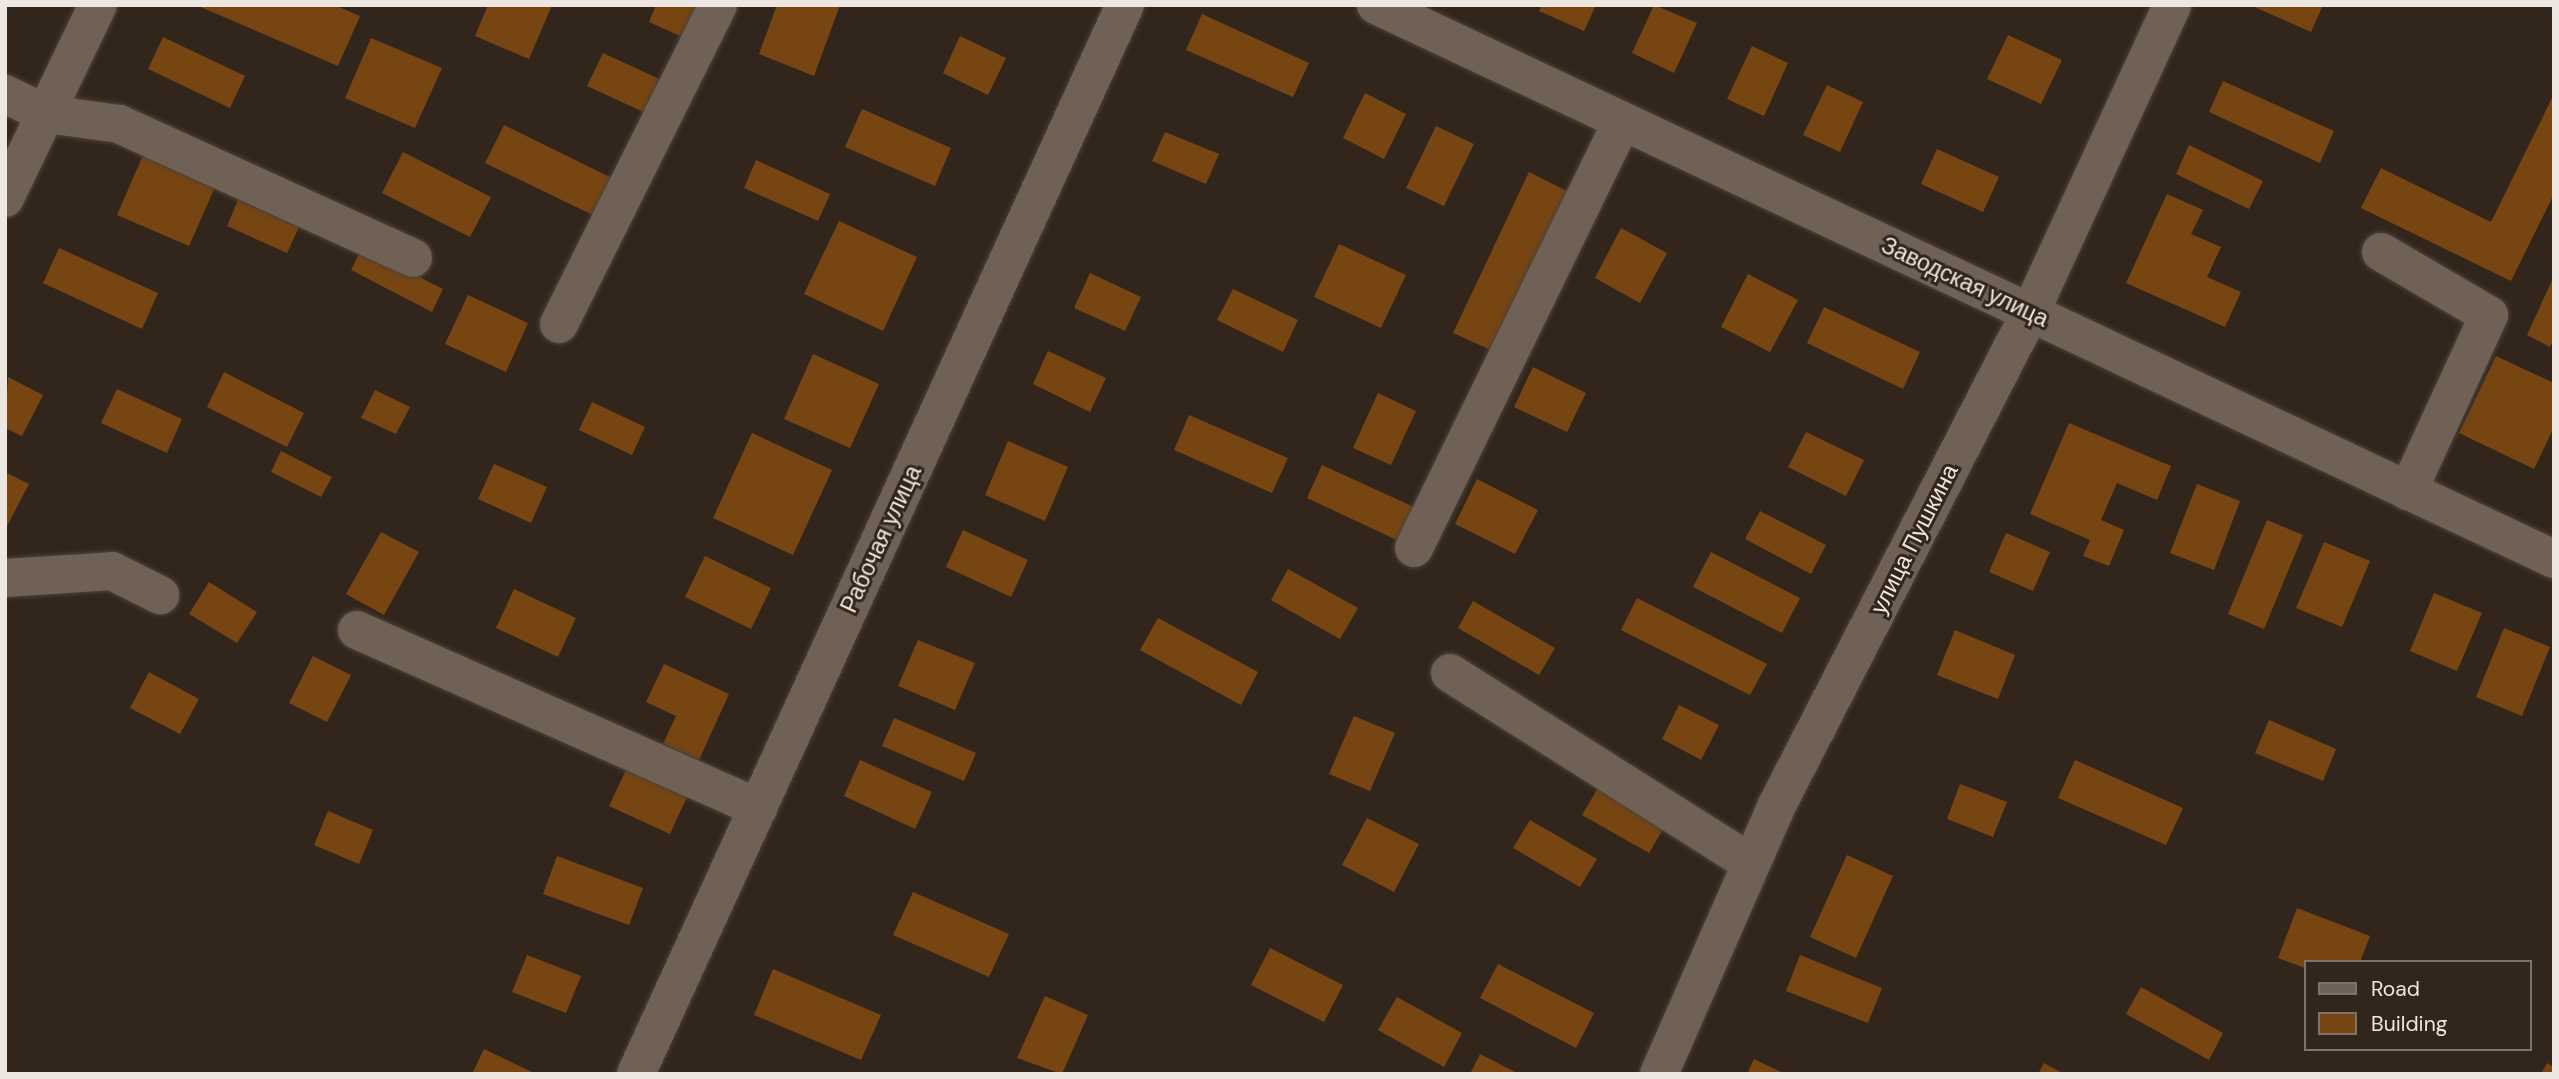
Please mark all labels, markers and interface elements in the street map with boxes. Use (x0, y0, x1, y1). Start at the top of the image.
street label: Заводская улица (1877, 231, 2053, 333)
street label: улица Пушкина (1864, 460, 1964, 618)
street label: Рабочая улица (835, 461, 927, 617)
legend (2304, 960, 2531, 1051)
text: Road (2371, 975, 2420, 1003)
text: Building (2371, 1010, 2447, 1038)

